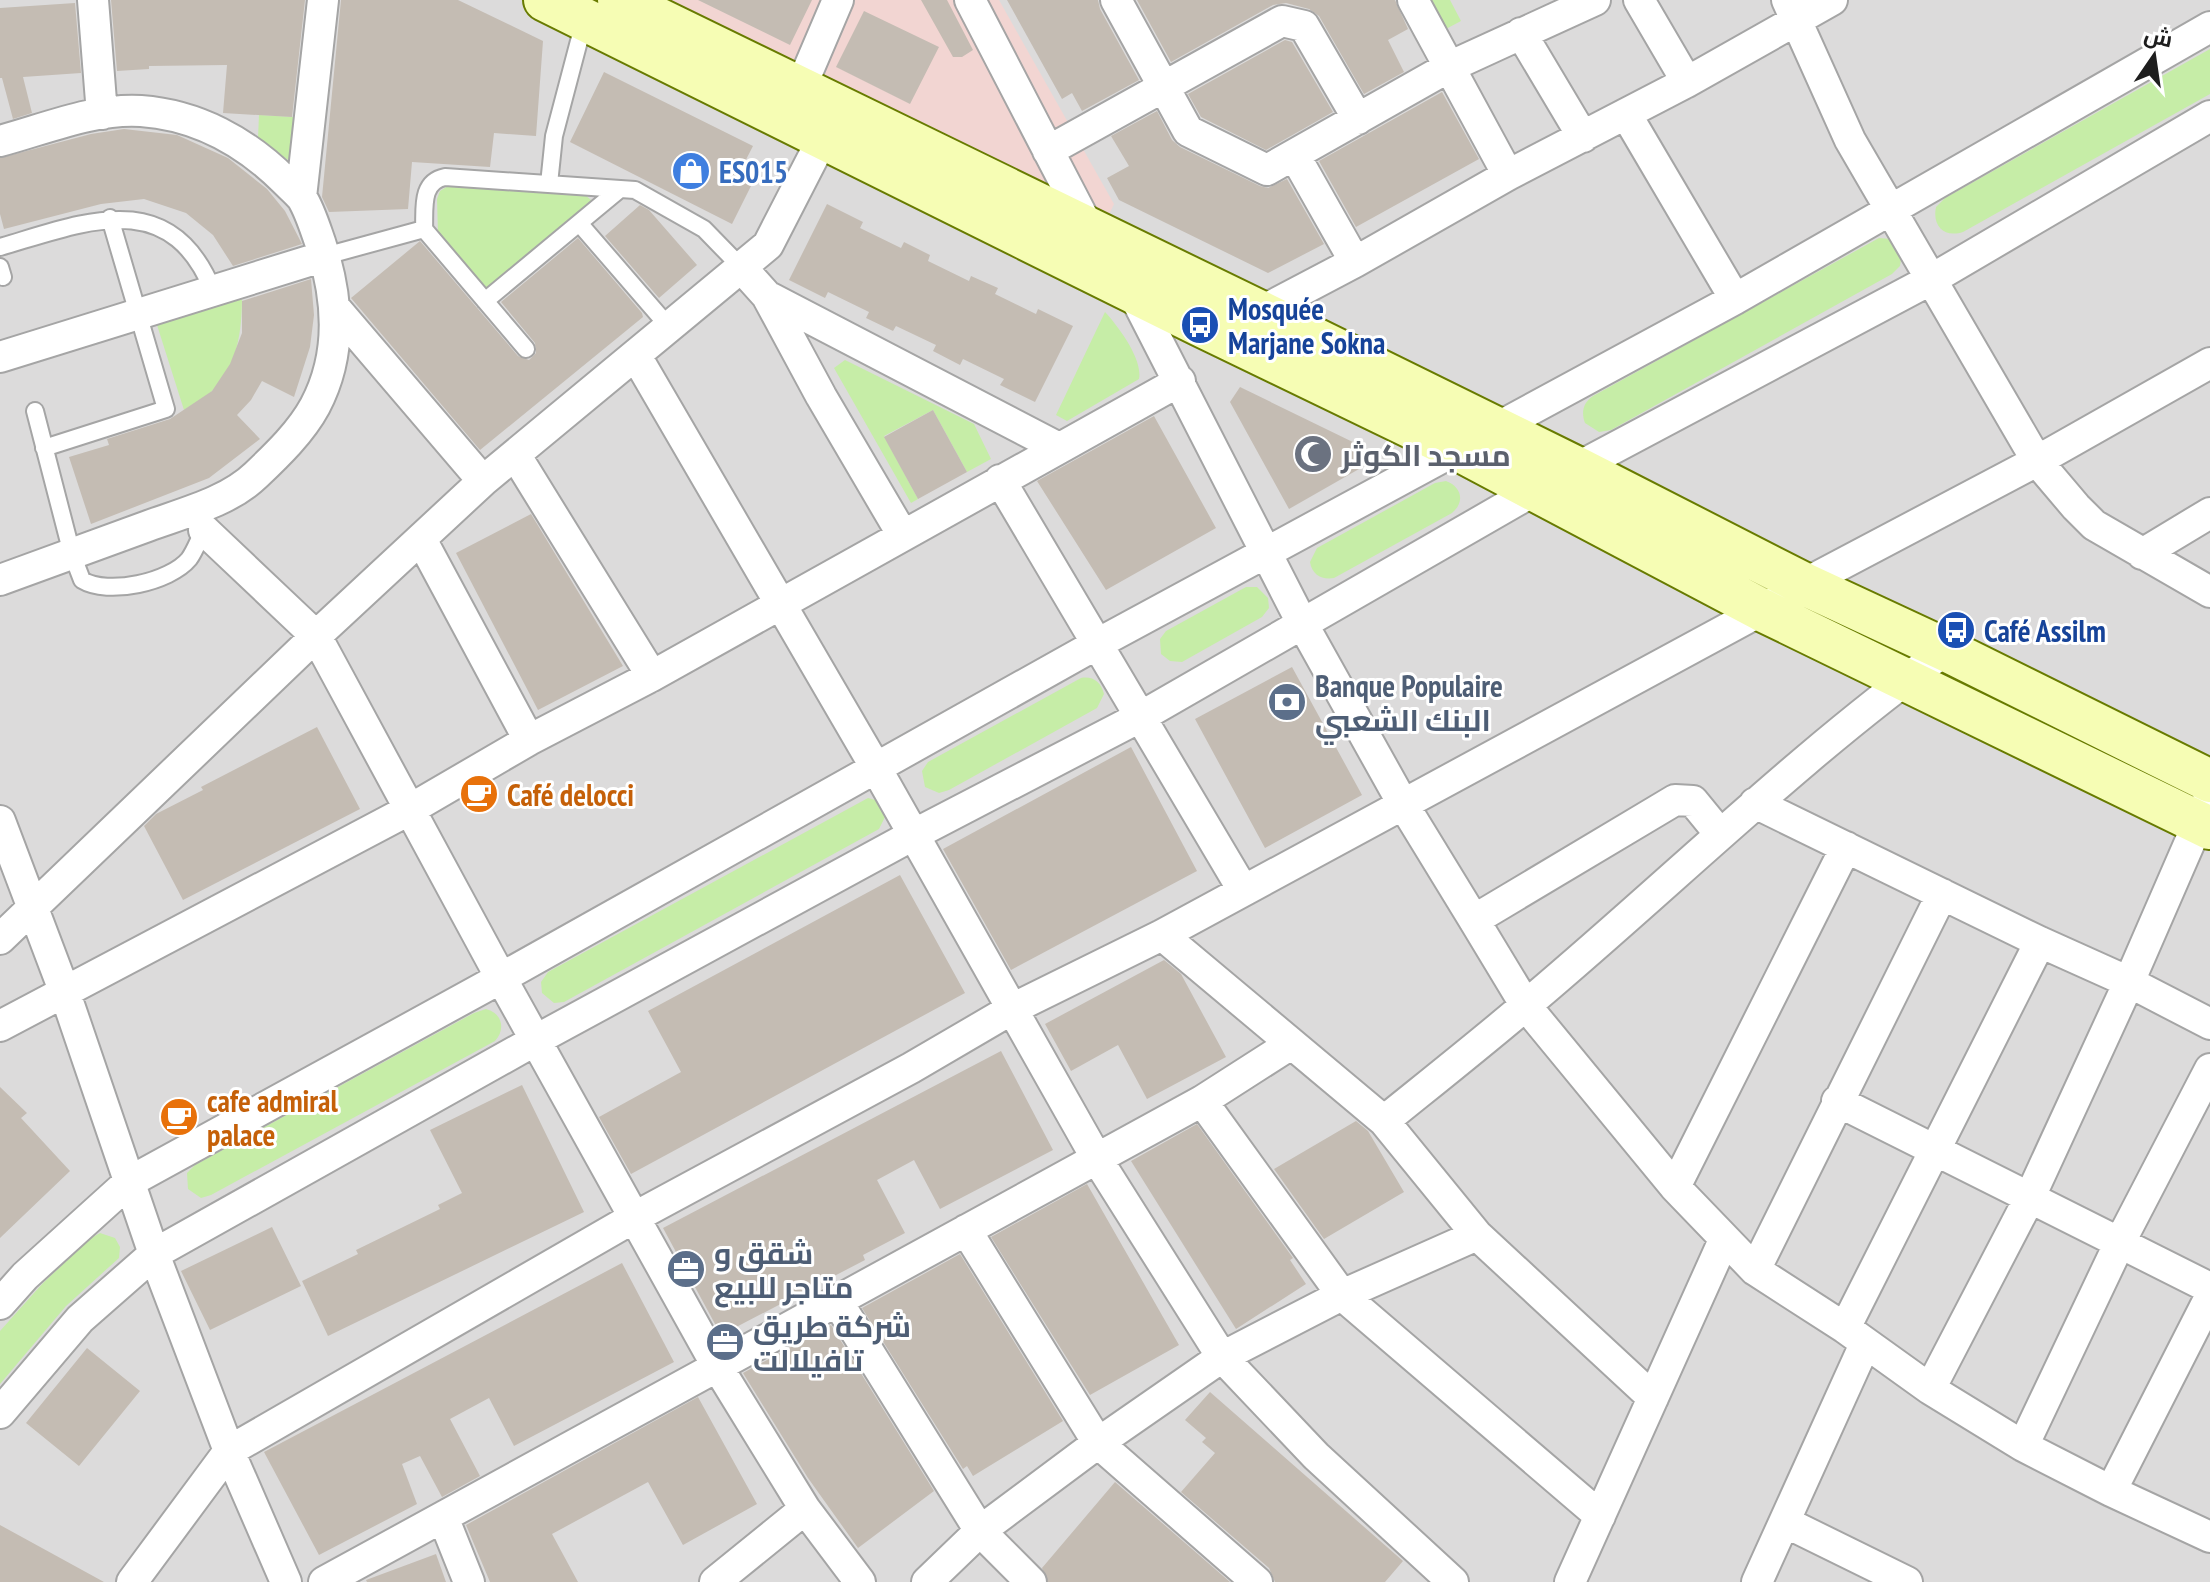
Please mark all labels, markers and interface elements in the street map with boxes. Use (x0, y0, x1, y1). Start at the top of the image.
north arrow (2114, 16, 2194, 96)
text: ش (2142, 20, 2175, 53)
shop icon: ES015 (670, 150, 712, 192)
place label: ES015 (719, 152, 788, 191)
place label: Mosquée Marjane Sokna (1228, 289, 1385, 362)
bus stop icon: Mosquée Marjane Sokna (1179, 304, 1221, 346)
mosque icon: مسجد الكوثر (1292, 433, 1334, 475)
place label: مسجد الكوثر (1340, 435, 1511, 474)
bus stop icon: Café Assilm (1935, 609, 1977, 651)
place label: Café Assilm (1984, 611, 2106, 650)
place label: Banque Populaire البنك الشعبي (1315, 666, 1503, 745)
bank icon: Banque Populaire البنك الشعبي (1266, 681, 1308, 723)
cafe icon: Café delocci (458, 773, 500, 815)
place label: Café delocci (507, 775, 634, 814)
place label: cafe admiral palace (207, 1081, 338, 1154)
cafe icon: cafe admiral palace (158, 1096, 200, 1138)
place label: شقق و متاجر للبيع (714, 1233, 854, 1308)
office icon: شقق و متاجر للبيع (665, 1248, 707, 1290)
place label: شركة طريق تافيلالت (753, 1306, 911, 1379)
office icon: شركة طريق تافيلالت (704, 1321, 746, 1363)

